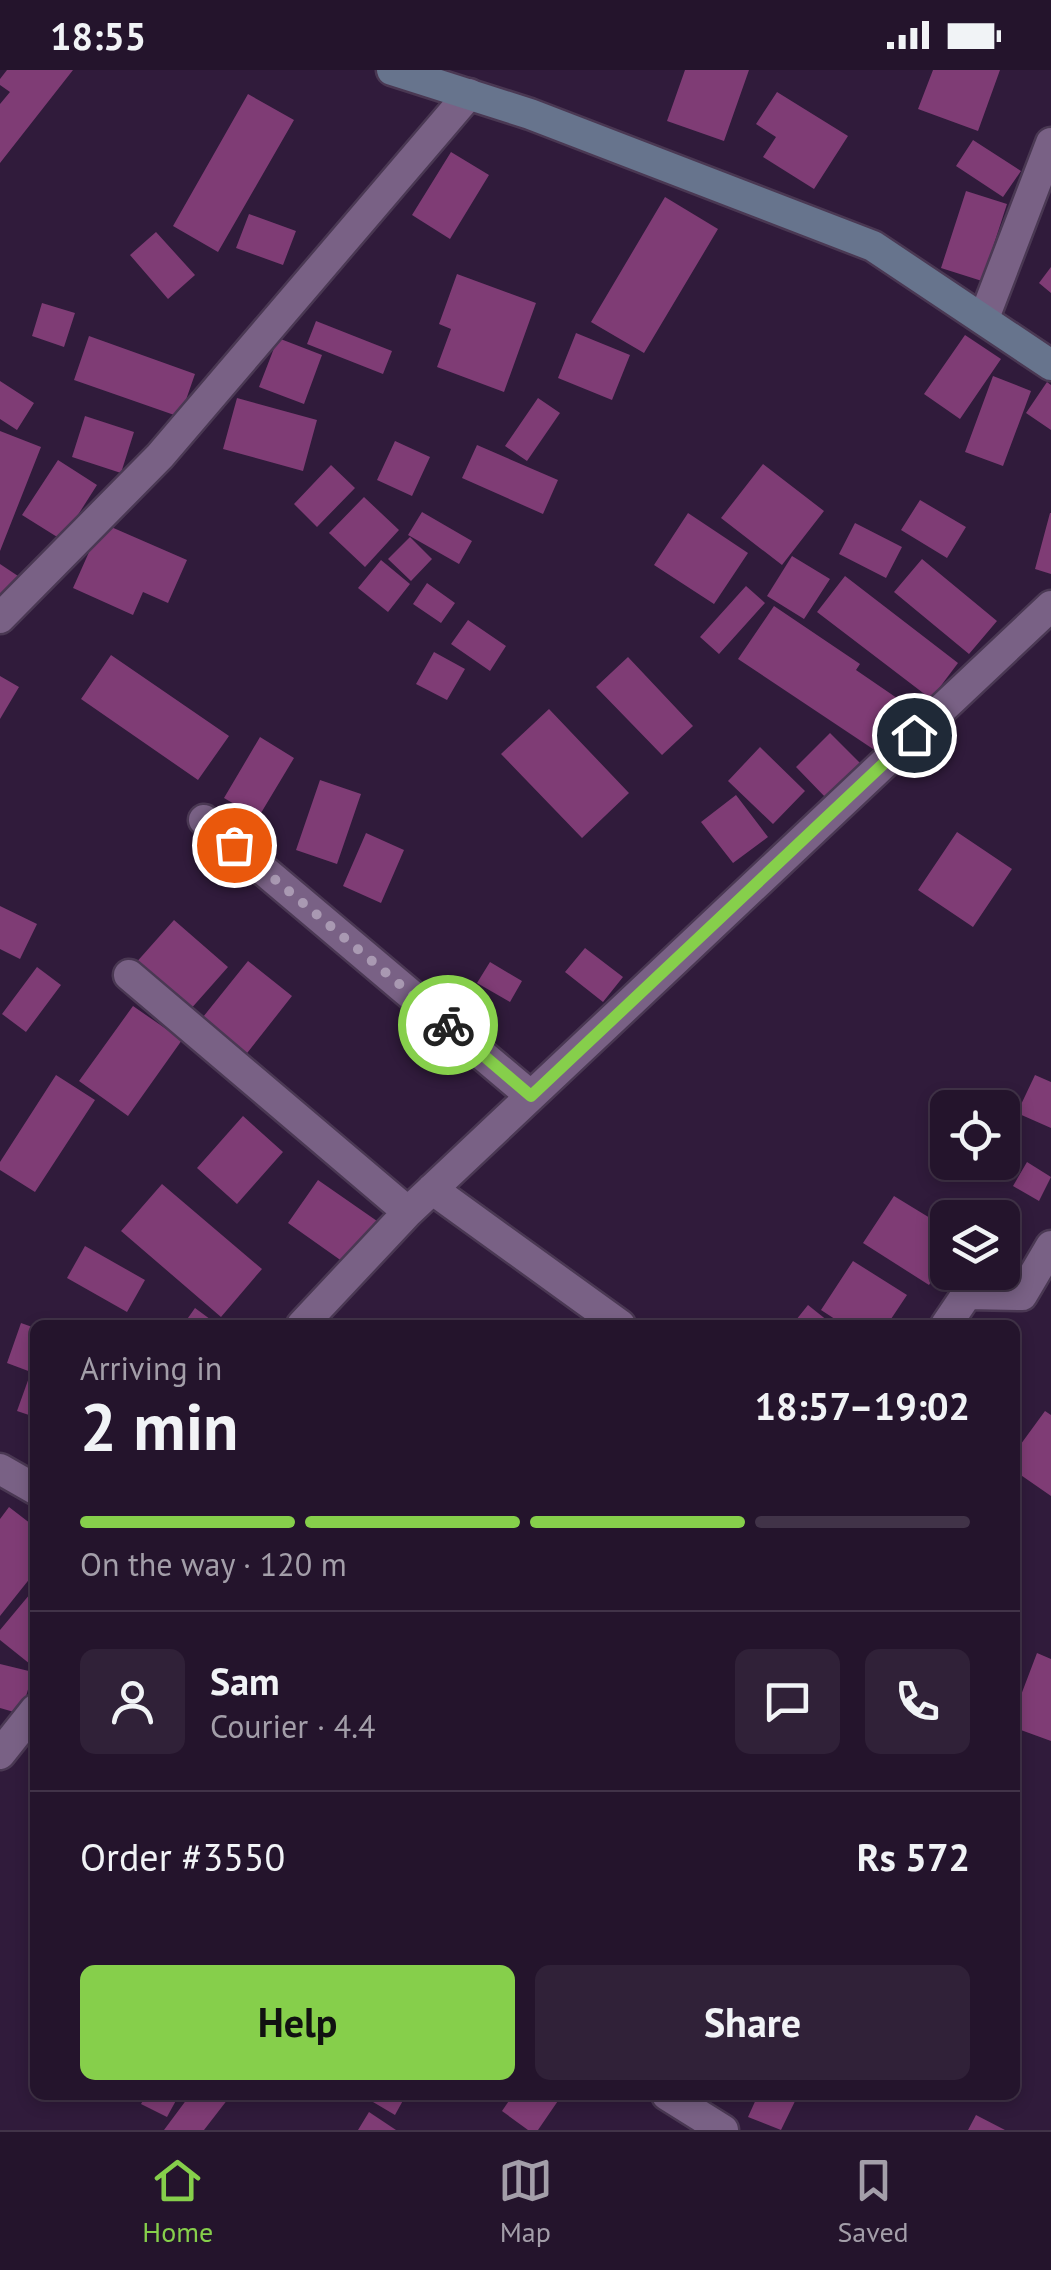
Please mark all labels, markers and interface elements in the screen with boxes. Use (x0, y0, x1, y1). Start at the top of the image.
text: 18:55 (50, 11, 146, 60)
pin (872, 693, 957, 778)
icon: home (887, 708, 942, 763)
pin (192, 803, 277, 888)
icon: bag (207, 818, 262, 873)
courier (398, 975, 498, 1075)
icon: bike (421, 998, 476, 1053)
map controls (930, 1090, 1020, 1290)
button: locate (930, 1090, 1020, 1180)
button: layers (930, 1200, 1020, 1290)
text: Arriving in (80, 1347, 222, 1389)
text: 18:57–19:02 (755, 1381, 970, 1430)
text: 2 min (80, 1384, 239, 1468)
text: On the way · 120 m (80, 1543, 347, 1585)
button: person (80, 1649, 185, 1754)
button: chat (735, 1649, 840, 1754)
button: phone (865, 1649, 970, 1754)
text: Sam (210, 1656, 280, 1705)
text: Courier · 4.4 (210, 1705, 376, 1747)
text: Order #3550 (80, 1832, 285, 1881)
text: Rs 572 (857, 1832, 970, 1881)
button: Help (80, 1965, 515, 2080)
button: Share (535, 1965, 970, 2080)
tab: Home (142, 2153, 213, 2250)
tab: Map (498, 2153, 553, 2250)
tab: Saved (837, 2153, 909, 2250)

